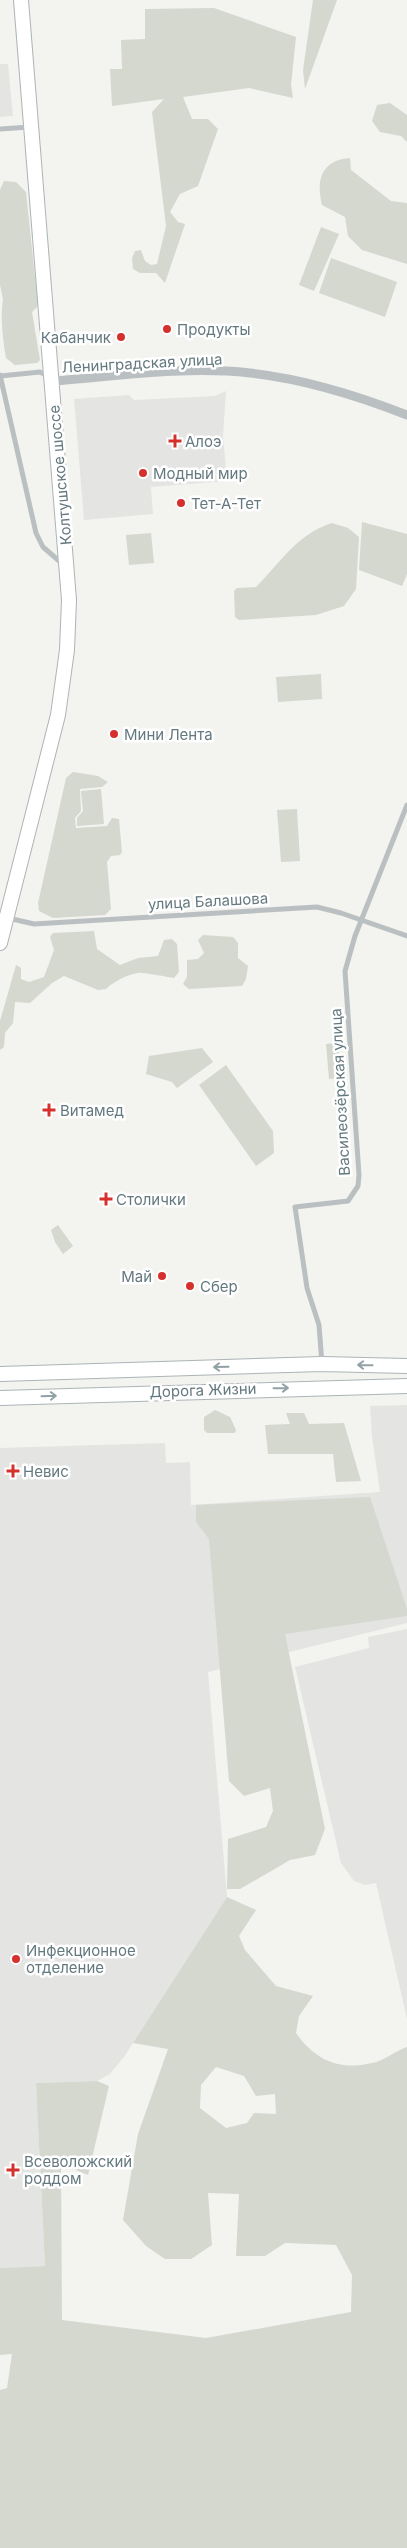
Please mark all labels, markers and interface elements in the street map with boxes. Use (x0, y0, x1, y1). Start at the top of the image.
place label: Продукты (177, 320, 251, 339)
marker: Продукты (161, 323, 173, 335)
place label: Кабанчик (41, 328, 111, 347)
marker: Кабанчик (115, 331, 127, 343)
street label: Ленинградская улица (61, 349, 223, 377)
street label: Колтушское шоссе (44, 404, 76, 546)
place label: Алоэ (185, 432, 221, 451)
marker: Алоэ (169, 435, 181, 447)
place label: Модный мир (153, 464, 248, 483)
marker: Модный мир (137, 467, 149, 479)
place label: Тет-А-Тет (191, 494, 261, 513)
marker: Тет-А-Тет (175, 497, 187, 509)
place label: Мини Лента (124, 725, 213, 744)
marker: Мини Лента (108, 728, 120, 740)
street label: улица Балашова (147, 888, 269, 914)
street label: Василеозёрская улица (326, 1008, 354, 1176)
place label: Витамед (60, 1101, 124, 1120)
marker: Витамед (42, 1103, 56, 1117)
place label: Столички (116, 1190, 186, 1209)
marker: Столички (100, 1193, 112, 1205)
place label: Май (121, 1267, 152, 1286)
marker: Май (156, 1270, 168, 1282)
place label: Сбер (200, 1277, 238, 1296)
marker: Сбер (184, 1280, 196, 1292)
one-way arrow (357, 1360, 373, 1370)
one-way arrow (213, 1362, 230, 1372)
street label: Дорога Жизни (149, 1379, 257, 1401)
one-way arrow (272, 1383, 289, 1393)
one-way arrow (40, 1391, 56, 1401)
place label: Невис (23, 1462, 69, 1481)
marker: Невис (7, 1465, 19, 1477)
place label: Инфекционное отделение (26, 1941, 136, 1977)
marker: Инфекционное отделение (10, 1953, 22, 1965)
place label: Всеволожский роддом (24, 2152, 132, 2188)
marker: Всеволожский роддом (6, 2163, 20, 2177)

